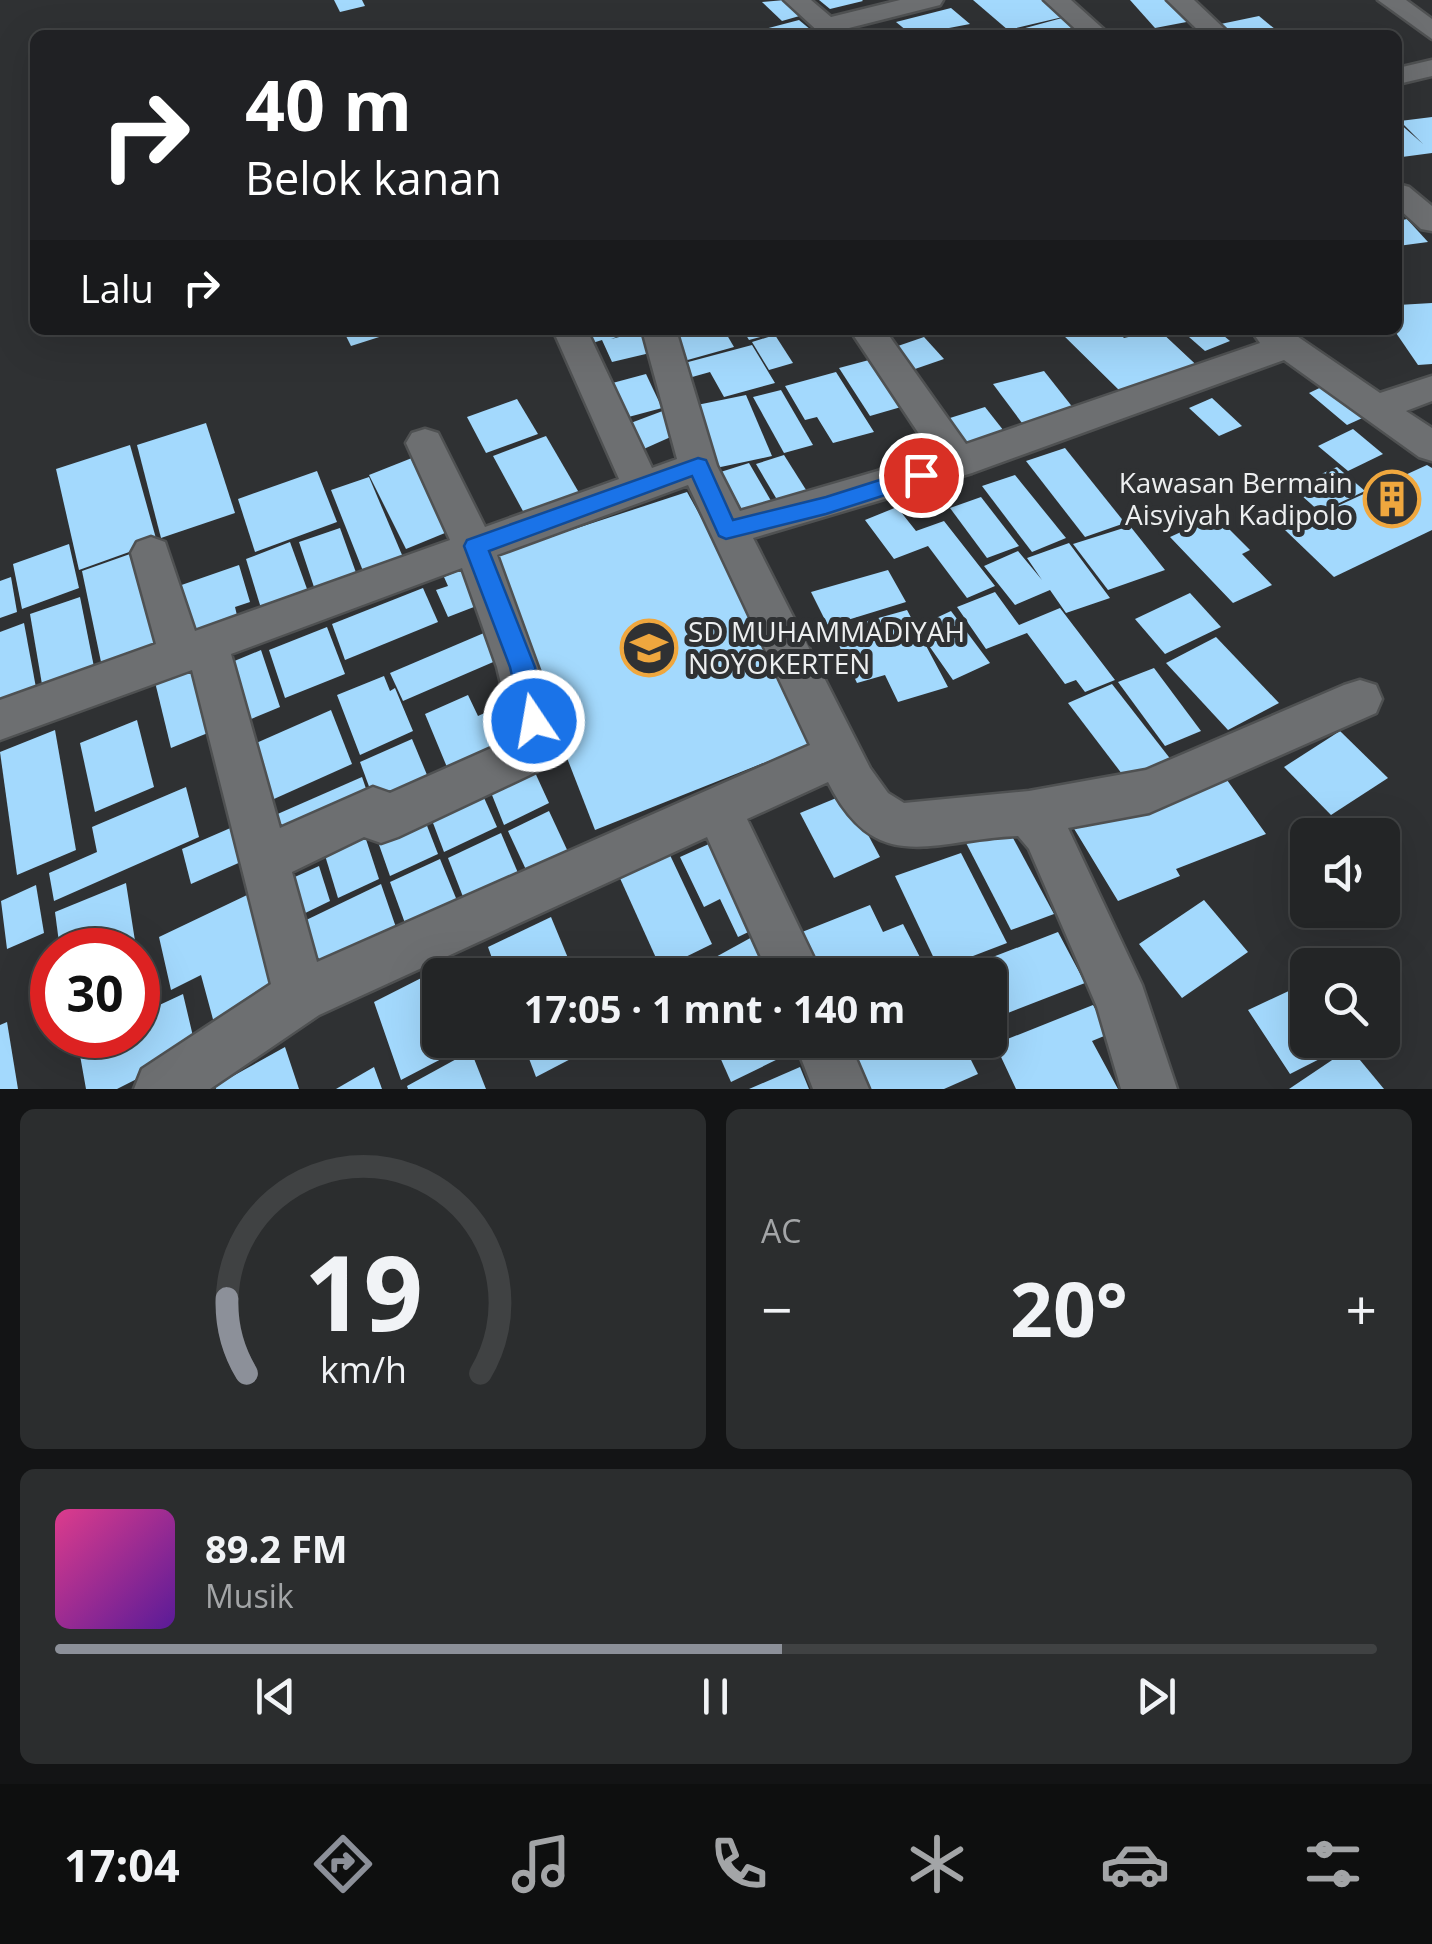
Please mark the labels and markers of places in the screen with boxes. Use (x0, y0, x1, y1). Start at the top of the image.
pin (879, 433, 964, 518)
place label: Kawasan Bermain Aisyiyah Kadipolo (1119, 463, 1353, 533)
building icon: Kawasan Bermain Aisyiyah Kadipolo (1362, 469, 1422, 529)
place label: SD MUHAMMADIYAH NOYOKERTEN (688, 612, 965, 682)
school or university icon: SD MUHAMMADIYAH NOYOKERTEN (619, 618, 679, 678)

